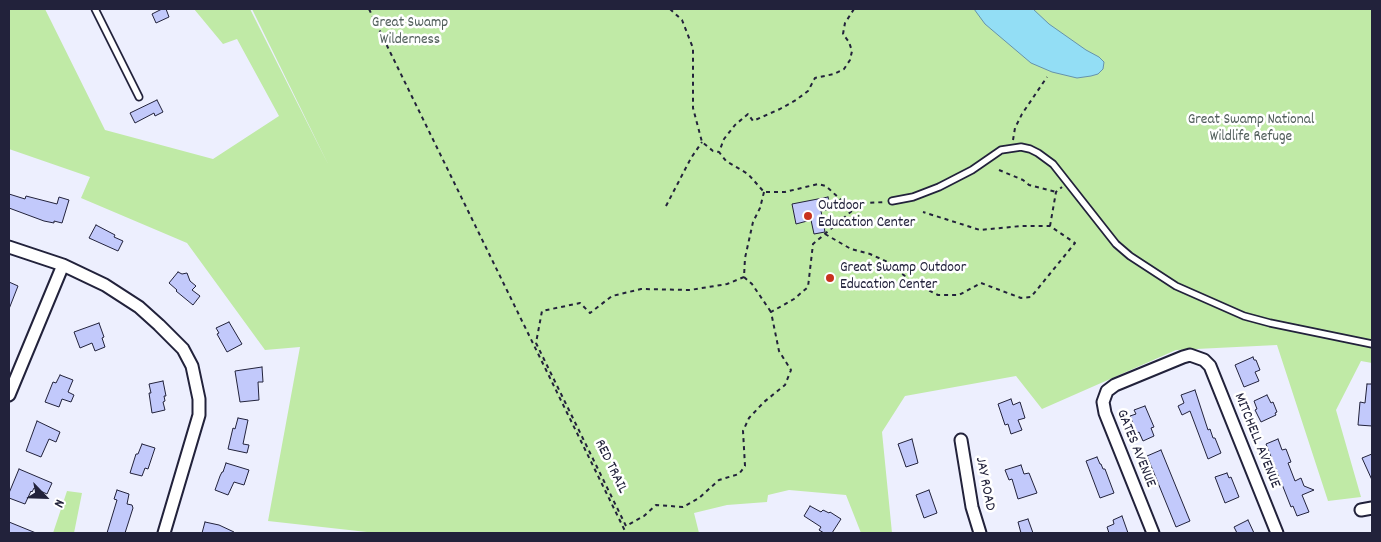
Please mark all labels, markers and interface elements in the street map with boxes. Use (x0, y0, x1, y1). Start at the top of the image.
park label: Great Swamp Wilderness (372, 15, 448, 50)
park label: Great Swamp National Wildlife Refuge (1188, 112, 1314, 147)
place label: Outdoor Education Center (818, 198, 915, 233)
marker: Outdoor Education Center (802, 210, 814, 222)
place label: Great Swamp Outdoor Education Center (840, 260, 966, 295)
marker: Great Swamp Outdoor Education Center (824, 272, 836, 284)
street label: MITCHELL AVENUE (1229, 391, 1283, 491)
street label: GATES AVENUE (1111, 407, 1159, 491)
street label: RED TRAIL (589, 437, 631, 497)
street label: JAY ROAD (970, 456, 998, 512)
north arrow (20, 472, 70, 522)
text: N (48, 496, 69, 510)

